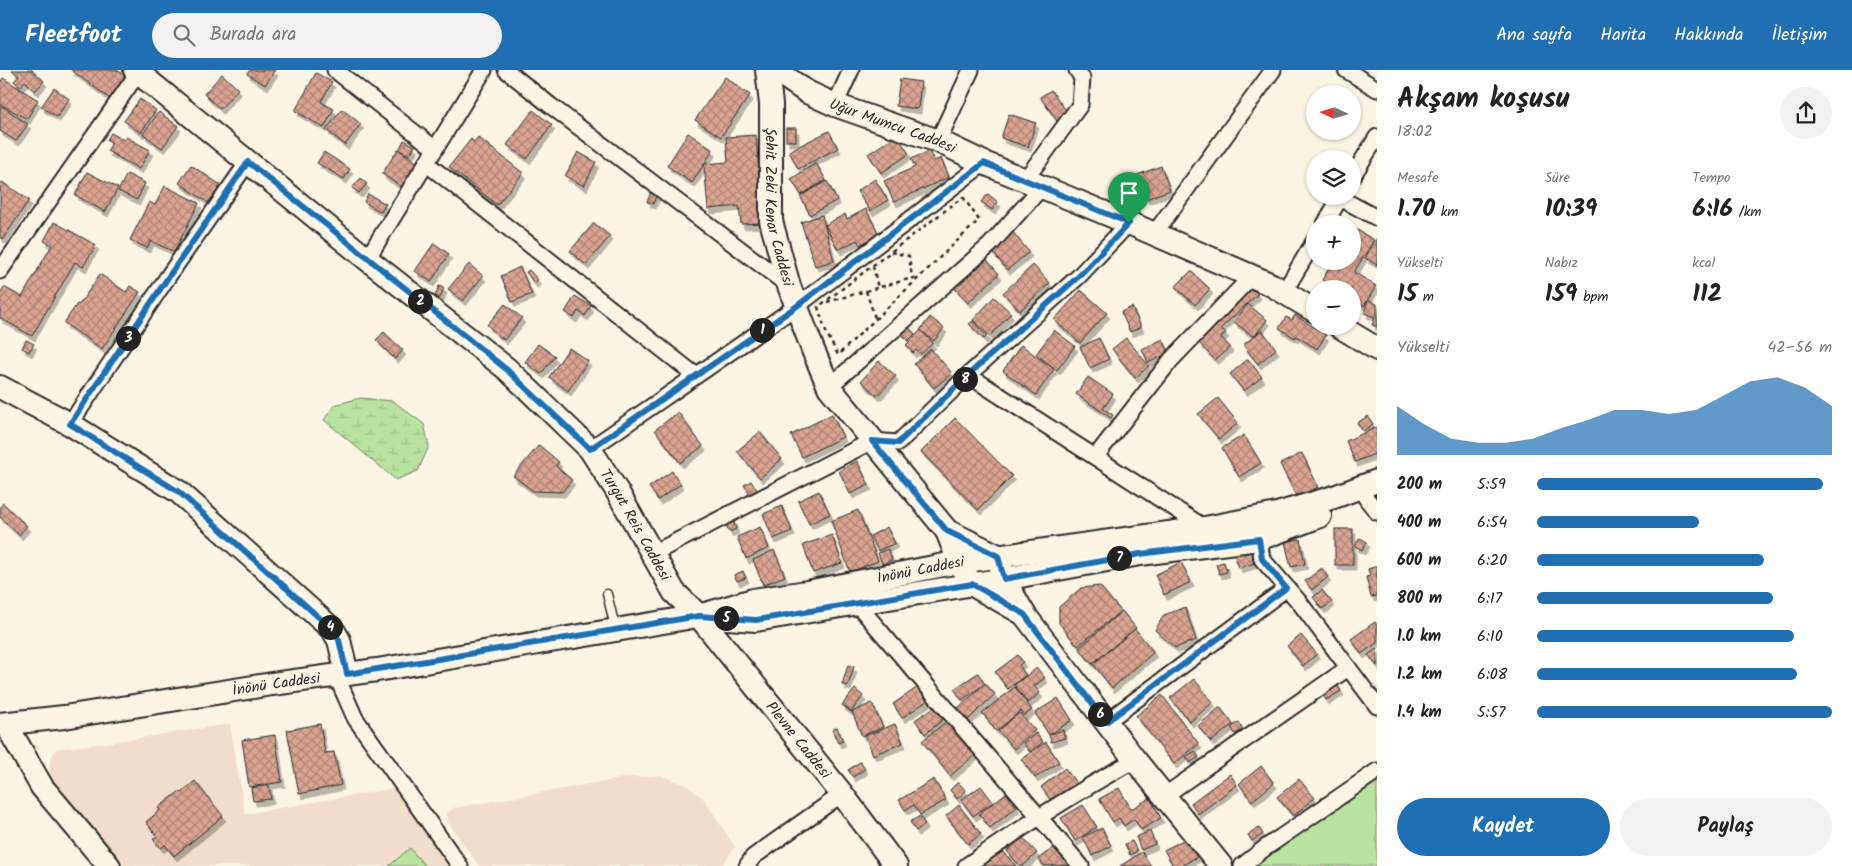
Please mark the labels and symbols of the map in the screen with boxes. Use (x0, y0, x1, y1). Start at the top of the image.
north arrow (1306, 85, 1361, 140)
street label: Uğur Mumcu Caddesi (825, 93, 961, 161)
street label: Şehit Zeki Kenar Caddesi (758, 128, 800, 290)
pin (1108, 172, 1150, 223)
pin: 2 (408, 288, 432, 314)
pin: 1 (750, 318, 774, 342)
pin: 3 (116, 326, 140, 350)
pin: 8 (952, 366, 978, 392)
street label: Turgut Reis Caddesi (593, 465, 677, 587)
pin: 7 (1106, 546, 1132, 570)
street label: İnönü Caddesi (875, 550, 967, 591)
pin: 5 (714, 606, 738, 630)
pin: 4 (318, 614, 342, 640)
street label: İnönü Caddesi (231, 667, 323, 703)
street label: Plevne Caddesi (759, 697, 837, 786)
pin: 6 (1088, 702, 1112, 726)

